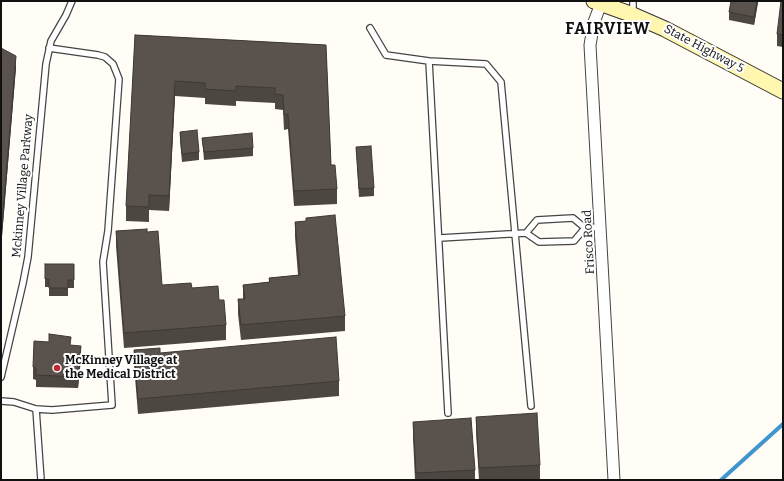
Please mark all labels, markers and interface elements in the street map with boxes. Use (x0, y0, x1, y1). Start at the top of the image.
district label: FAIRVIEW (565, 20, 651, 40)
street label: State Highway 5 (662, 22, 746, 76)
street label: Mckinney Village Parkway (10, 114, 36, 258)
street label: Frisco Road (580, 209, 598, 275)
place label: McKinney Village at the Medical District (65, 354, 177, 382)
marker: McKinney Village at the Medical District (52, 363, 62, 373)

